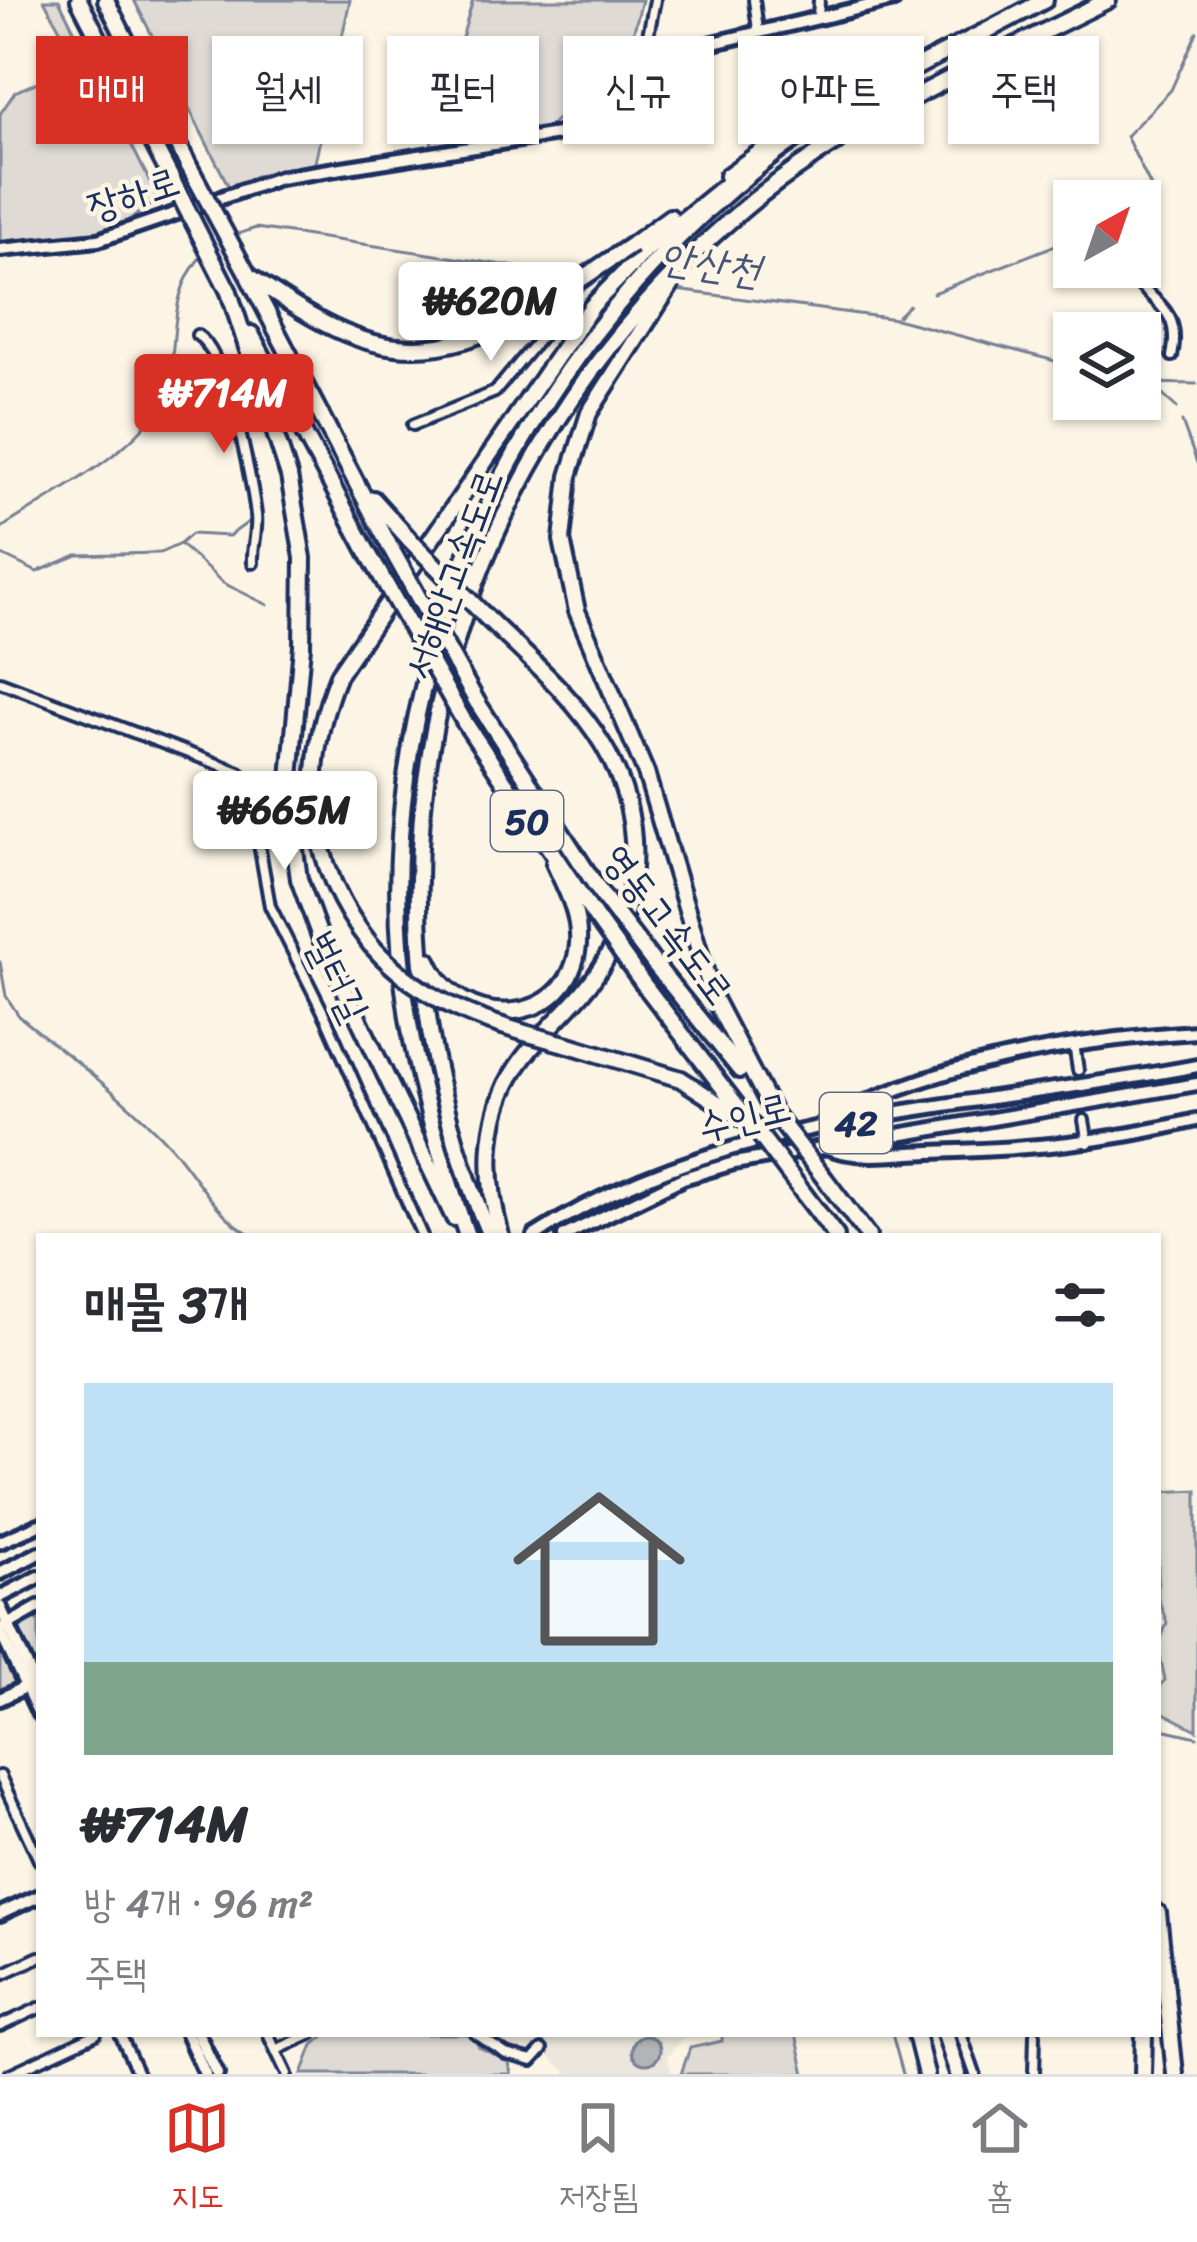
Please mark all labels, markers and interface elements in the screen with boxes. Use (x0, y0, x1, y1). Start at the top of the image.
chip: 매매 (36, 36, 188, 144)
chip: 월세 (212, 36, 363, 144)
chip: 필터 (387, 36, 539, 144)
chip: 신규 (563, 36, 714, 144)
chip: 아파트 (738, 36, 924, 144)
chip: 주택 (948, 36, 1099, 144)
street label: 장하로 (78, 146, 189, 241)
north arrow (1053, 180, 1161, 288)
map controls (1053, 180, 1161, 420)
water label: 안산천 (655, 220, 769, 308)
pin: ₩620M (407, 262, 575, 364)
text: ₩620M (425, 266, 557, 335)
button: layers (1053, 312, 1161, 420)
pin: ₩714M (140, 354, 308, 456)
text: ₩714M (161, 358, 287, 427)
street label: 서해안고속도로 (382, 459, 522, 689)
pin: ₩665M (201, 771, 369, 873)
text: ₩665M (220, 775, 350, 844)
road number: 50 (491, 791, 563, 851)
street label: 영동고속도로 (584, 828, 753, 1020)
street label: 벌터길 (286, 919, 389, 1034)
street label: 수인로 (690, 1072, 798, 1161)
road number: 42 (820, 1093, 892, 1153)
text: 매물 3개 (84, 1260, 248, 1350)
icon: filters (1047, 1272, 1113, 1338)
icon: home (491, 1461, 707, 1677)
text: ₩714M (84, 1779, 248, 1869)
text: 방 4개 · 96 m² (84, 1869, 314, 1938)
text: 주택 (84, 1938, 147, 2007)
tab: 지도 (164, 2095, 230, 2225)
tab: 저장됨 (559, 2095, 638, 2225)
tab: 홈 (967, 2095, 1033, 2225)

